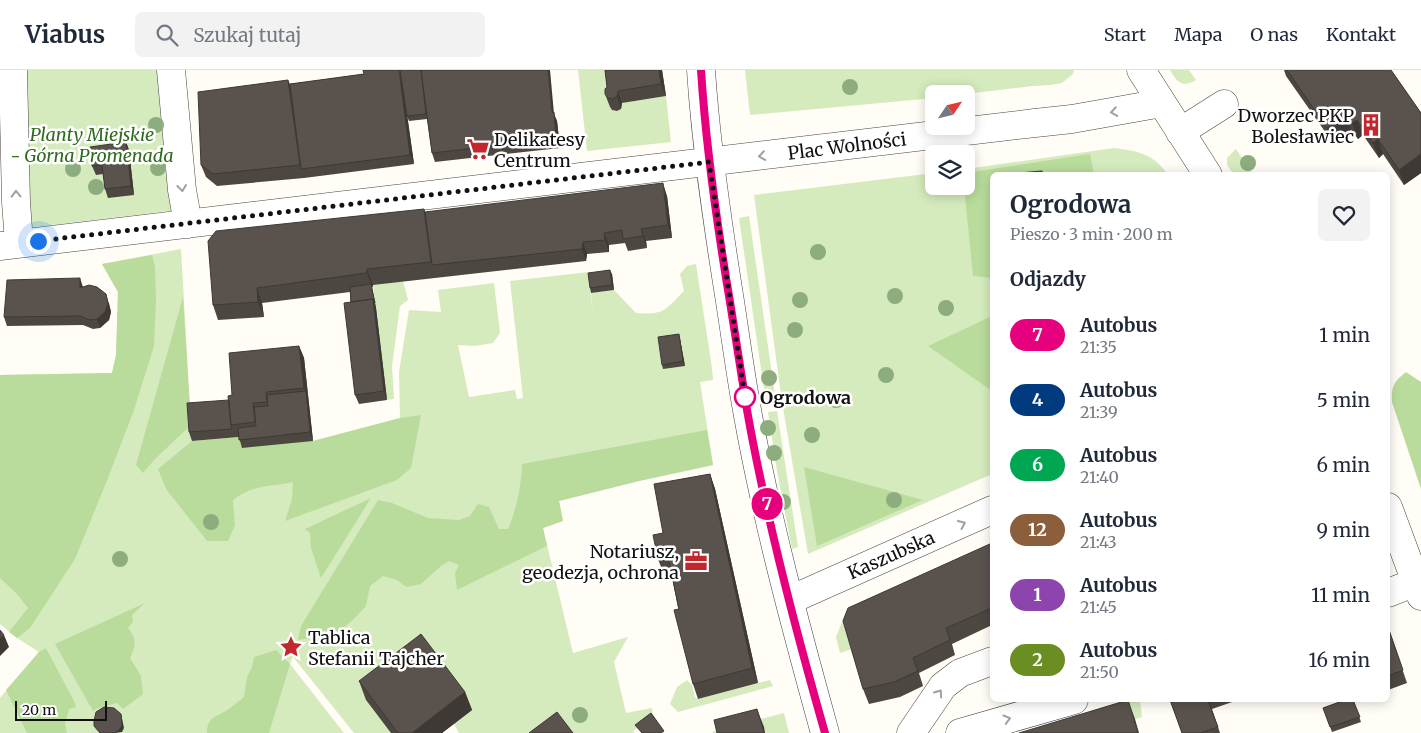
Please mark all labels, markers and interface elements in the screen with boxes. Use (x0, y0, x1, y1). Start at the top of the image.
search box (135, 12, 485, 57)
text: Viabus (25, 19, 105, 50)
icon: search (153, 21, 181, 49)
text: Szukaj tutaj (193, 23, 301, 47)
text: Start (1104, 23, 1146, 46)
text: Mapa (1174, 23, 1222, 46)
text: O nas (1250, 23, 1298, 46)
text: Kontakt (1326, 23, 1396, 46)
north arrow (925, 85, 975, 135)
map controls (925, 85, 975, 195)
place label: Dworzec PKP Bolesławiec (1238, 104, 1354, 148)
one-way arrow (1110, 106, 1119, 116)
building icon: Dworzec PKP Bolesławiec (1358, 112, 1384, 138)
park label: Planty Miejskie - Górna Promenada (10, 123, 174, 167)
street label: Plac Wolności (786, 127, 908, 165)
place label: Delikatesy Centrum (494, 128, 585, 172)
supermarket icon: Delikatesy Centrum (465, 136, 491, 162)
button: layers (925, 145, 975, 195)
one-way arrow (758, 150, 766, 161)
one-way arrow (176, 184, 187, 192)
text: Ogrodowa (1010, 189, 1132, 220)
button: heart (1318, 189, 1370, 241)
one-way arrow (10, 190, 21, 198)
text: Pieszo · 3 min · 200 m (1010, 224, 1173, 244)
your location (26, 229, 51, 254)
text: Odjazdy (1010, 267, 1086, 291)
text: Autobus (1080, 313, 1157, 337)
text: 7 (1032, 323, 1043, 346)
text: 1 min (1319, 323, 1370, 347)
text: 21:35 (1080, 337, 1117, 357)
text: Autobus (1080, 378, 1157, 402)
marker: Ogrodowa (734, 386, 756, 408)
place label: Ogrodowa (760, 386, 851, 409)
text: 4 (1032, 388, 1043, 411)
text: 5 min (1317, 388, 1370, 412)
text: 21:39 (1080, 402, 1118, 422)
text: Autobus (1080, 443, 1157, 467)
text: 6 (1032, 453, 1043, 476)
text: 6 min (1316, 453, 1370, 477)
text: 21:40 (1080, 467, 1119, 487)
line badge: 7 (751, 488, 783, 520)
text: 7 (762, 492, 772, 515)
text: Autobus (1080, 508, 1157, 532)
text: 12 (1028, 518, 1047, 541)
text: 9 min (1316, 518, 1370, 542)
one-way arrow (957, 519, 966, 530)
street label: Kaszubska (844, 526, 938, 584)
text: 21:43 (1080, 532, 1117, 552)
place label: Notariusz, geodezja, ochrona (522, 540, 679, 584)
office icon: Notariusz, geodezja, ochrona (683, 548, 709, 574)
text: Autobus (1080, 573, 1157, 597)
text: 1 (1033, 583, 1042, 606)
text: 11 min (1311, 583, 1370, 607)
text: 21:45 (1080, 597, 1117, 617)
place label: Tablica Stefanii Tajcher (308, 626, 444, 670)
place icon: Tablica Stefanii Tajcher (278, 634, 304, 660)
text: Autobus (1080, 638, 1157, 662)
text: 2 (1032, 648, 1043, 671)
text: 16 min (1309, 648, 1370, 672)
text: 21:50 (1080, 662, 1119, 682)
one-way arrow (933, 689, 942, 699)
scale bar (15, 698, 108, 721)
text: 20 m (22, 701, 56, 719)
one-way arrow (1002, 715, 1011, 725)

